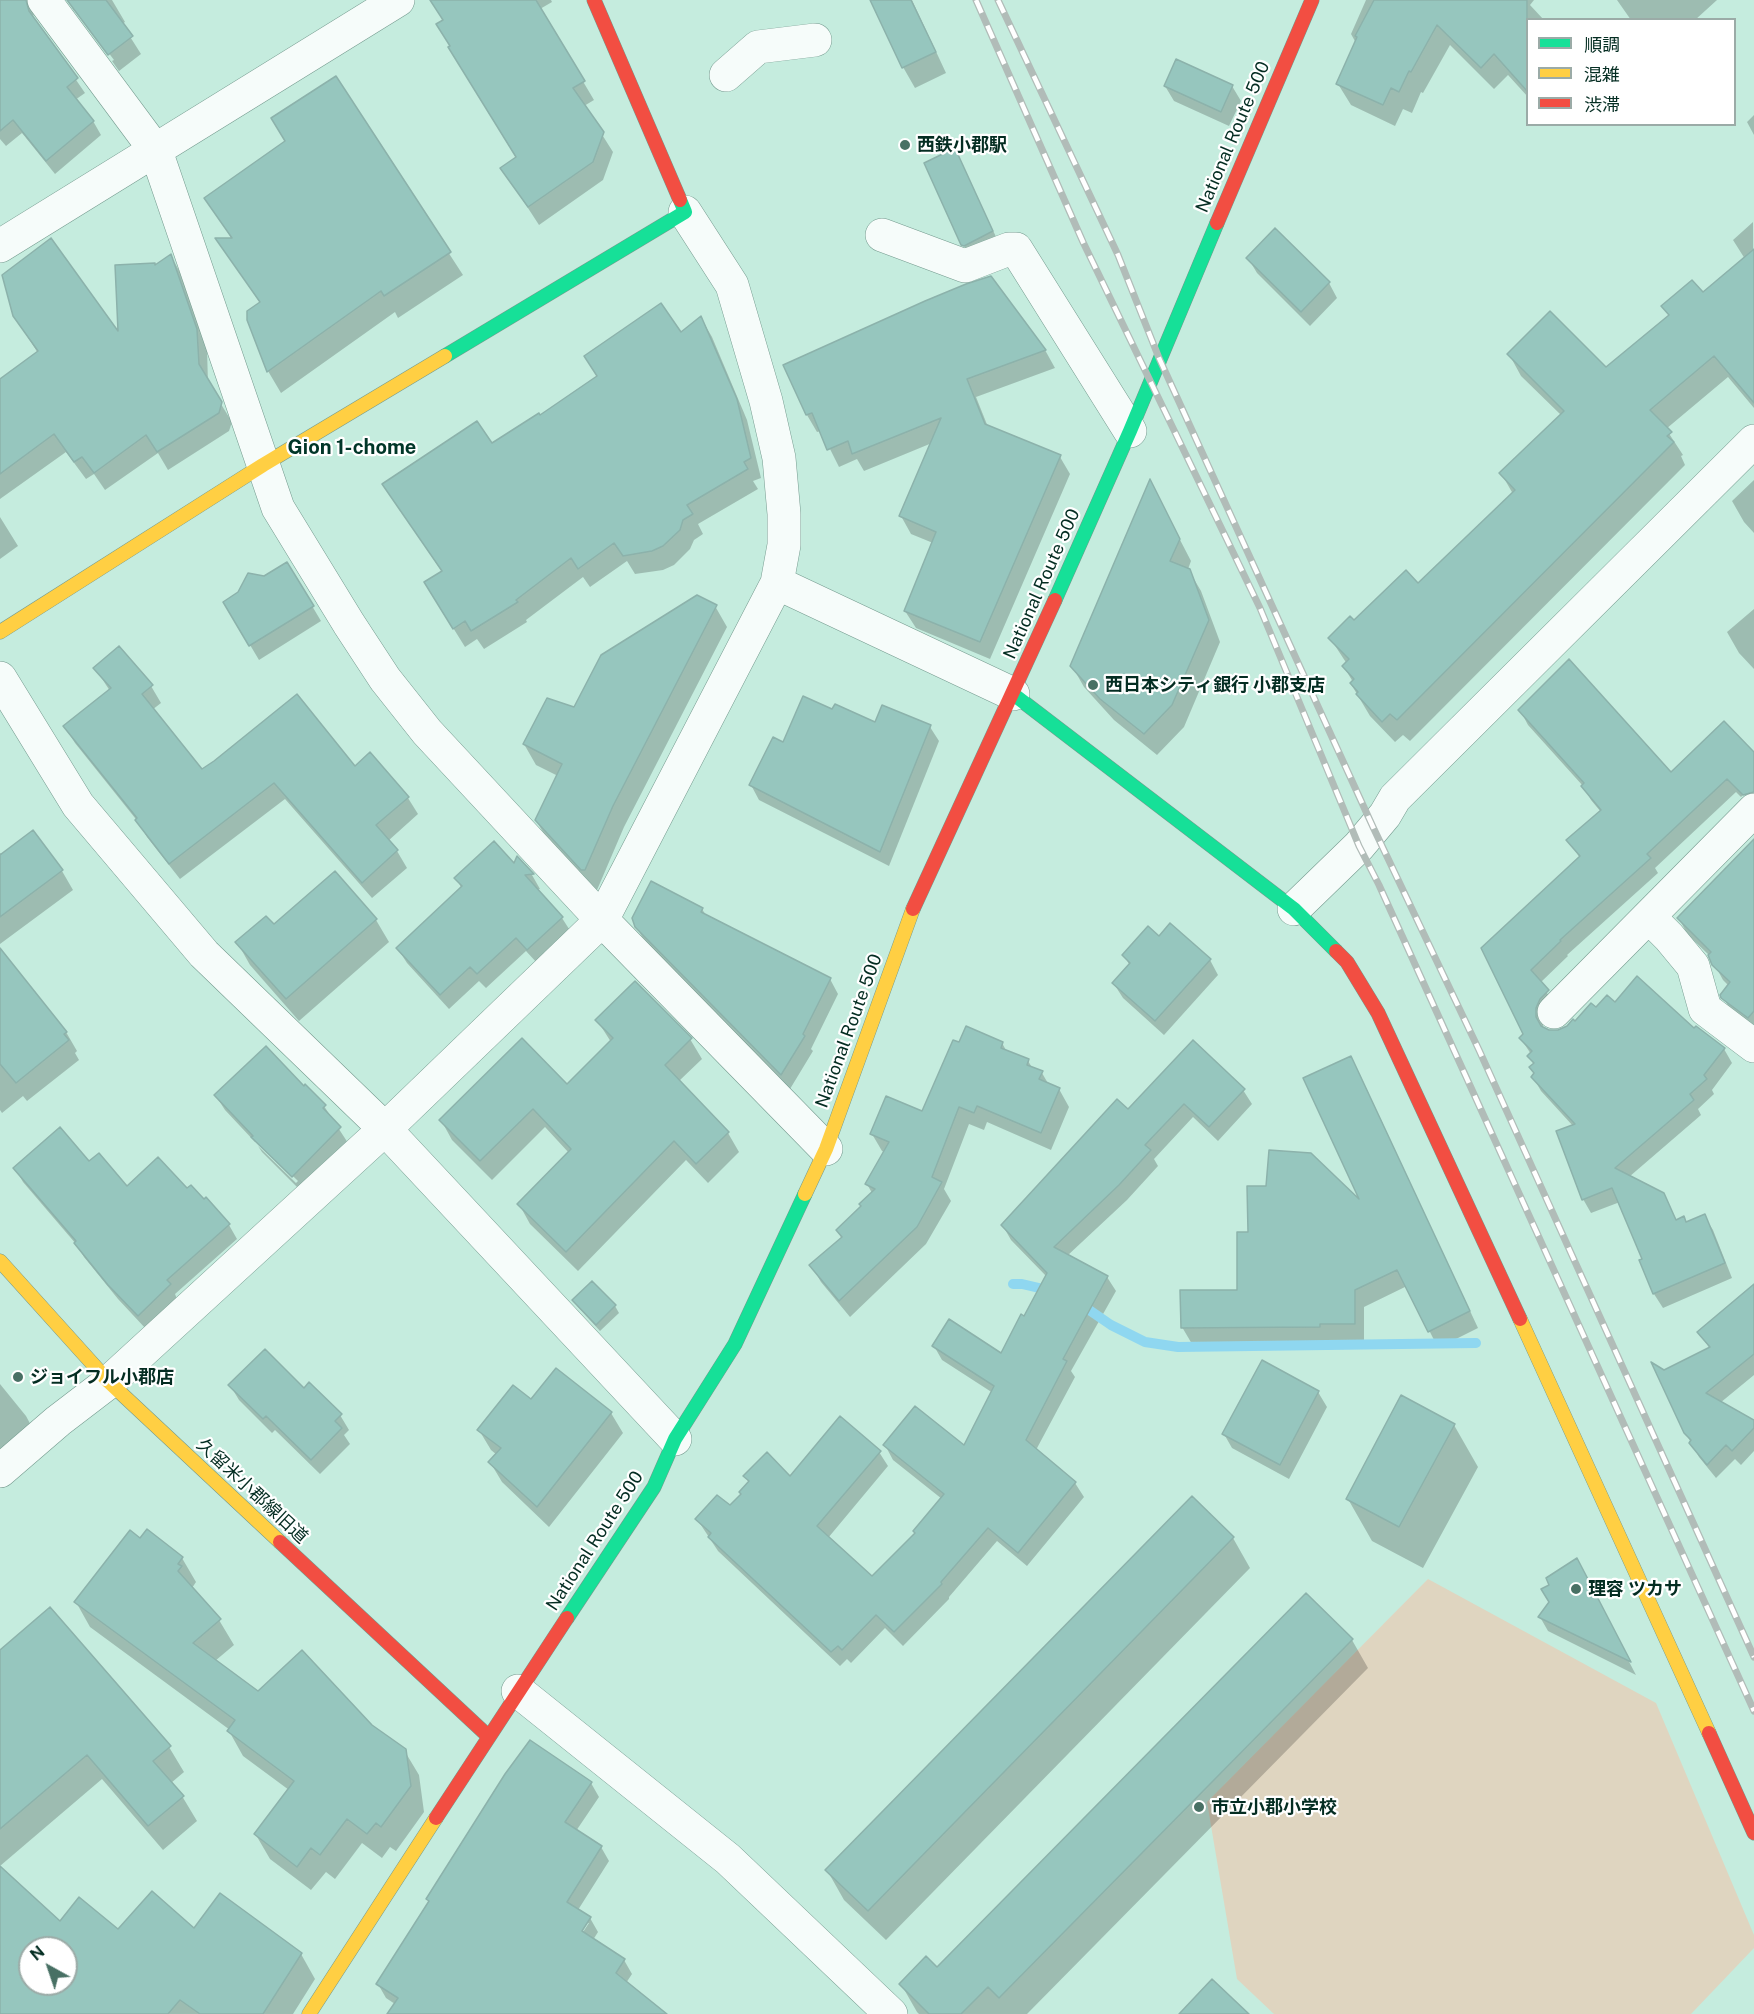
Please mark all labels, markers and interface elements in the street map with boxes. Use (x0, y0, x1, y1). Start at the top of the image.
legend (1526, 18, 1736, 126)
text: 順調 (1584, 34, 1620, 55)
street label: National Route 500 (1191, 58, 1275, 216)
text: 混雑 (1584, 64, 1620, 85)
text: 渋滞 (1584, 94, 1620, 115)
place label: 西鉄小郡駅 (917, 134, 1007, 156)
marker: 西鉄小郡駅 (898, 138, 912, 152)
district label: Gion 1-chome (288, 436, 416, 460)
street label: National Route 500 (999, 506, 1085, 662)
place label: 西日本シティ銀行 小郡支店 (1105, 674, 1325, 696)
marker: 西日本シティ銀行 小郡支店 (1086, 678, 1100, 692)
street label: National Route 500 (811, 951, 887, 1111)
place label: ジョイフル小郡店 (30, 1366, 174, 1388)
marker: ジョイフル小郡店 (11, 1370, 25, 1384)
street label: 久留米小郡線旧道 (192, 1434, 312, 1548)
street label: National Route 500 (542, 1467, 648, 1615)
place label: 理容 ツカサ (1588, 1578, 1682, 1600)
marker: 理容 ツカサ (1569, 1582, 1583, 1596)
place label: 市立小郡小学校 (1211, 1796, 1337, 1818)
marker: 市立小郡小学校 (1192, 1800, 1206, 1814)
north arrow (18, 1936, 78, 1996)
text: N (26, 1942, 48, 1965)

